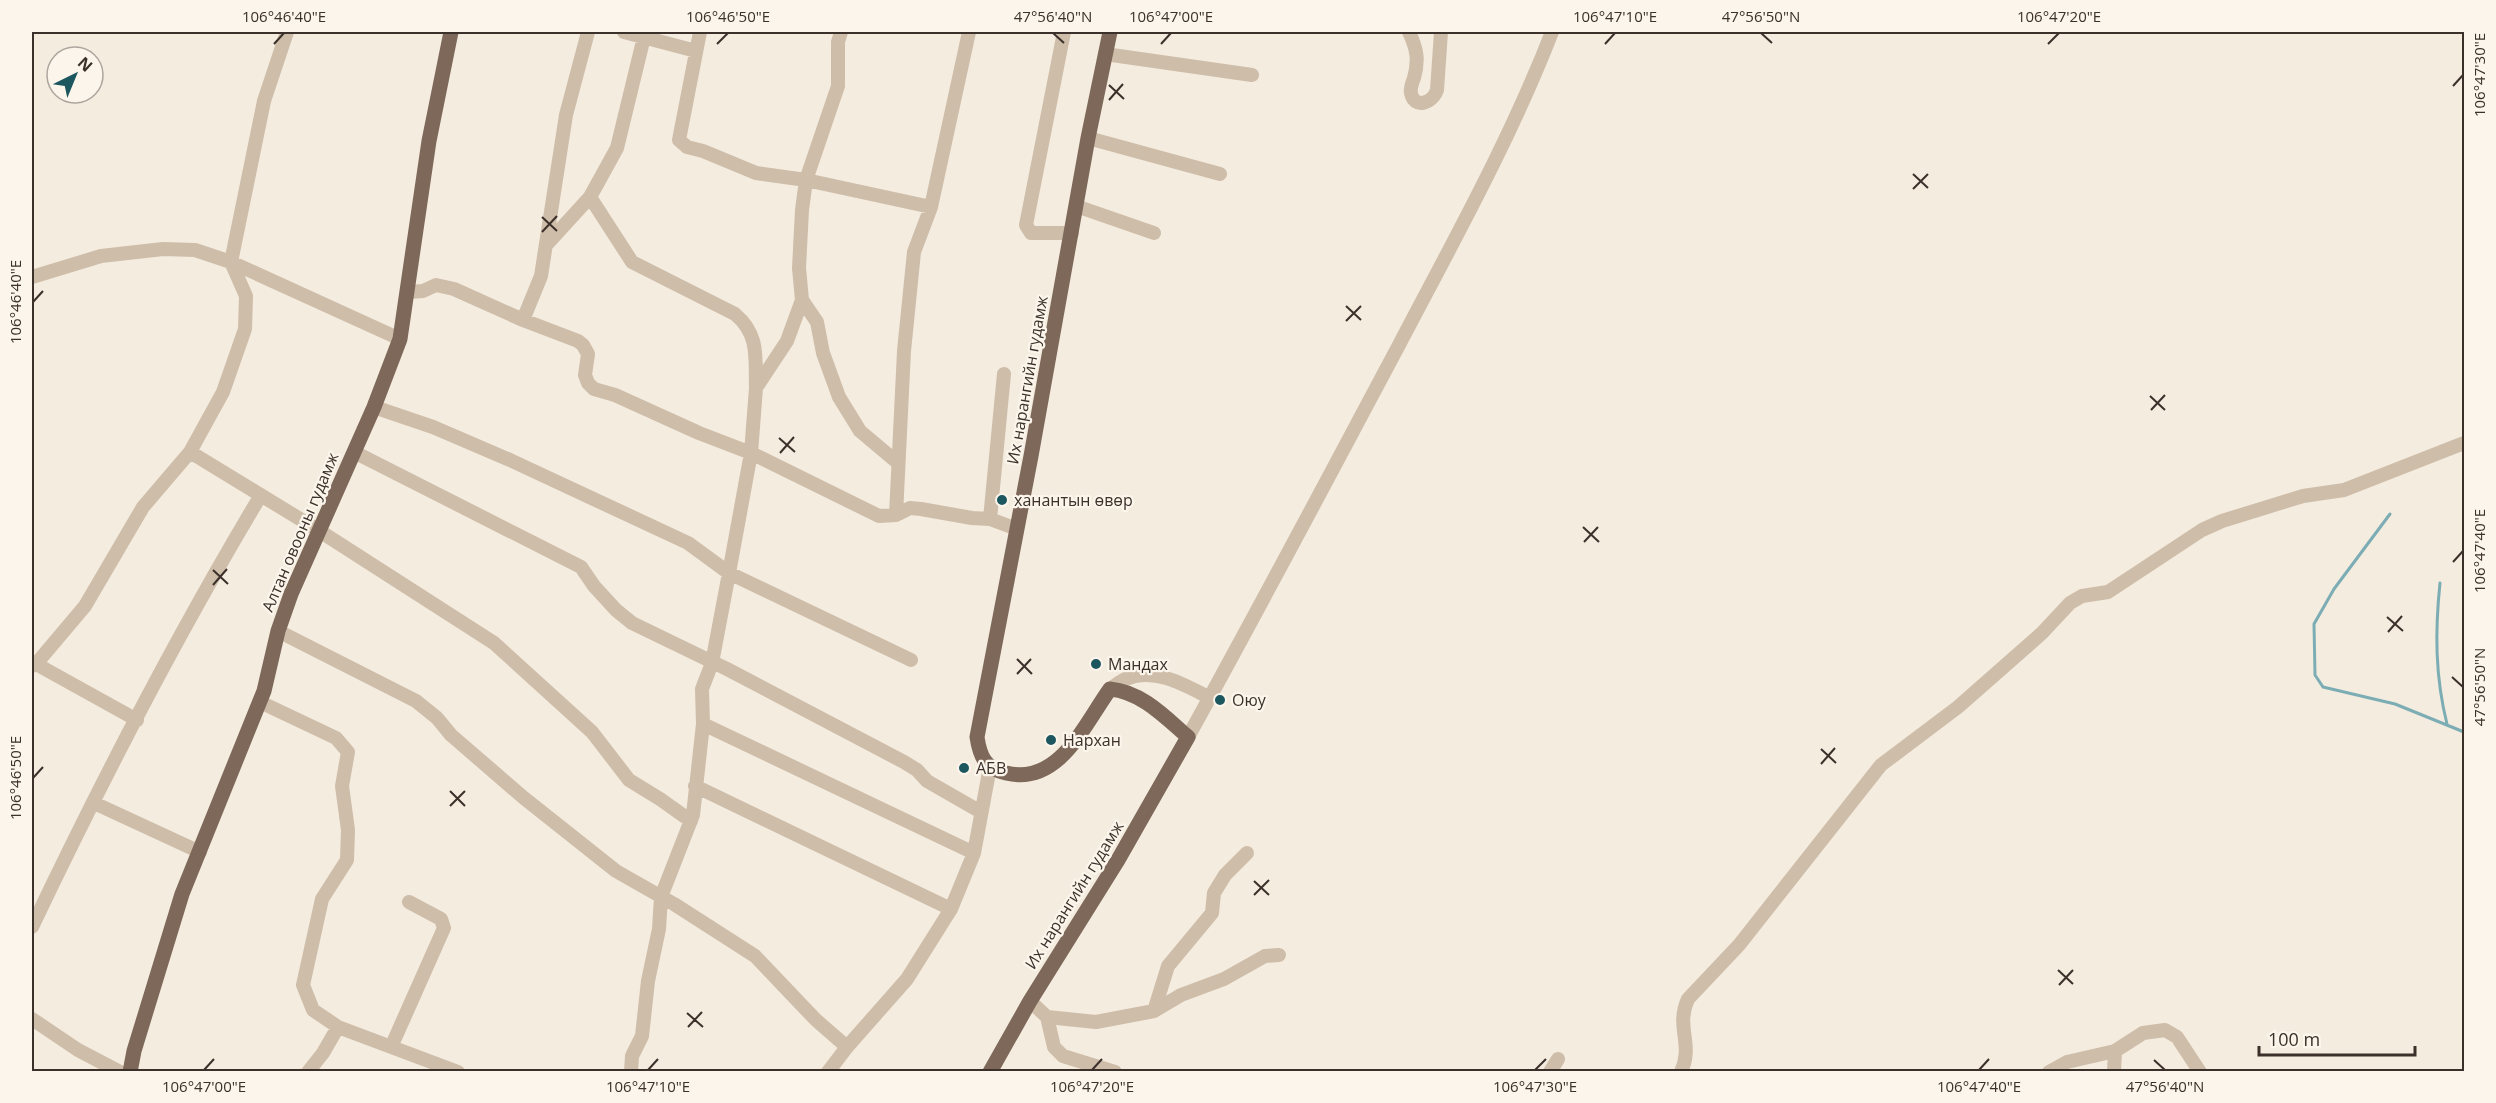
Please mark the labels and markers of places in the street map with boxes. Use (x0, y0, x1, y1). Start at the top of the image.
place label: ханантын өвөр (1014, 489, 1133, 511)
marker: ханантын өвөр (995, 493, 1009, 507)
place label: Мандах (1108, 653, 1168, 675)
marker: Мандах (1089, 657, 1103, 671)
place label: Оюу (1232, 689, 1267, 711)
marker: Оюу (1213, 693, 1227, 707)
place label: Нархан (1063, 729, 1121, 751)
marker: Нархан (1044, 733, 1058, 747)
place label: АБВ (976, 757, 1006, 779)
marker: АБВ (957, 761, 971, 775)

